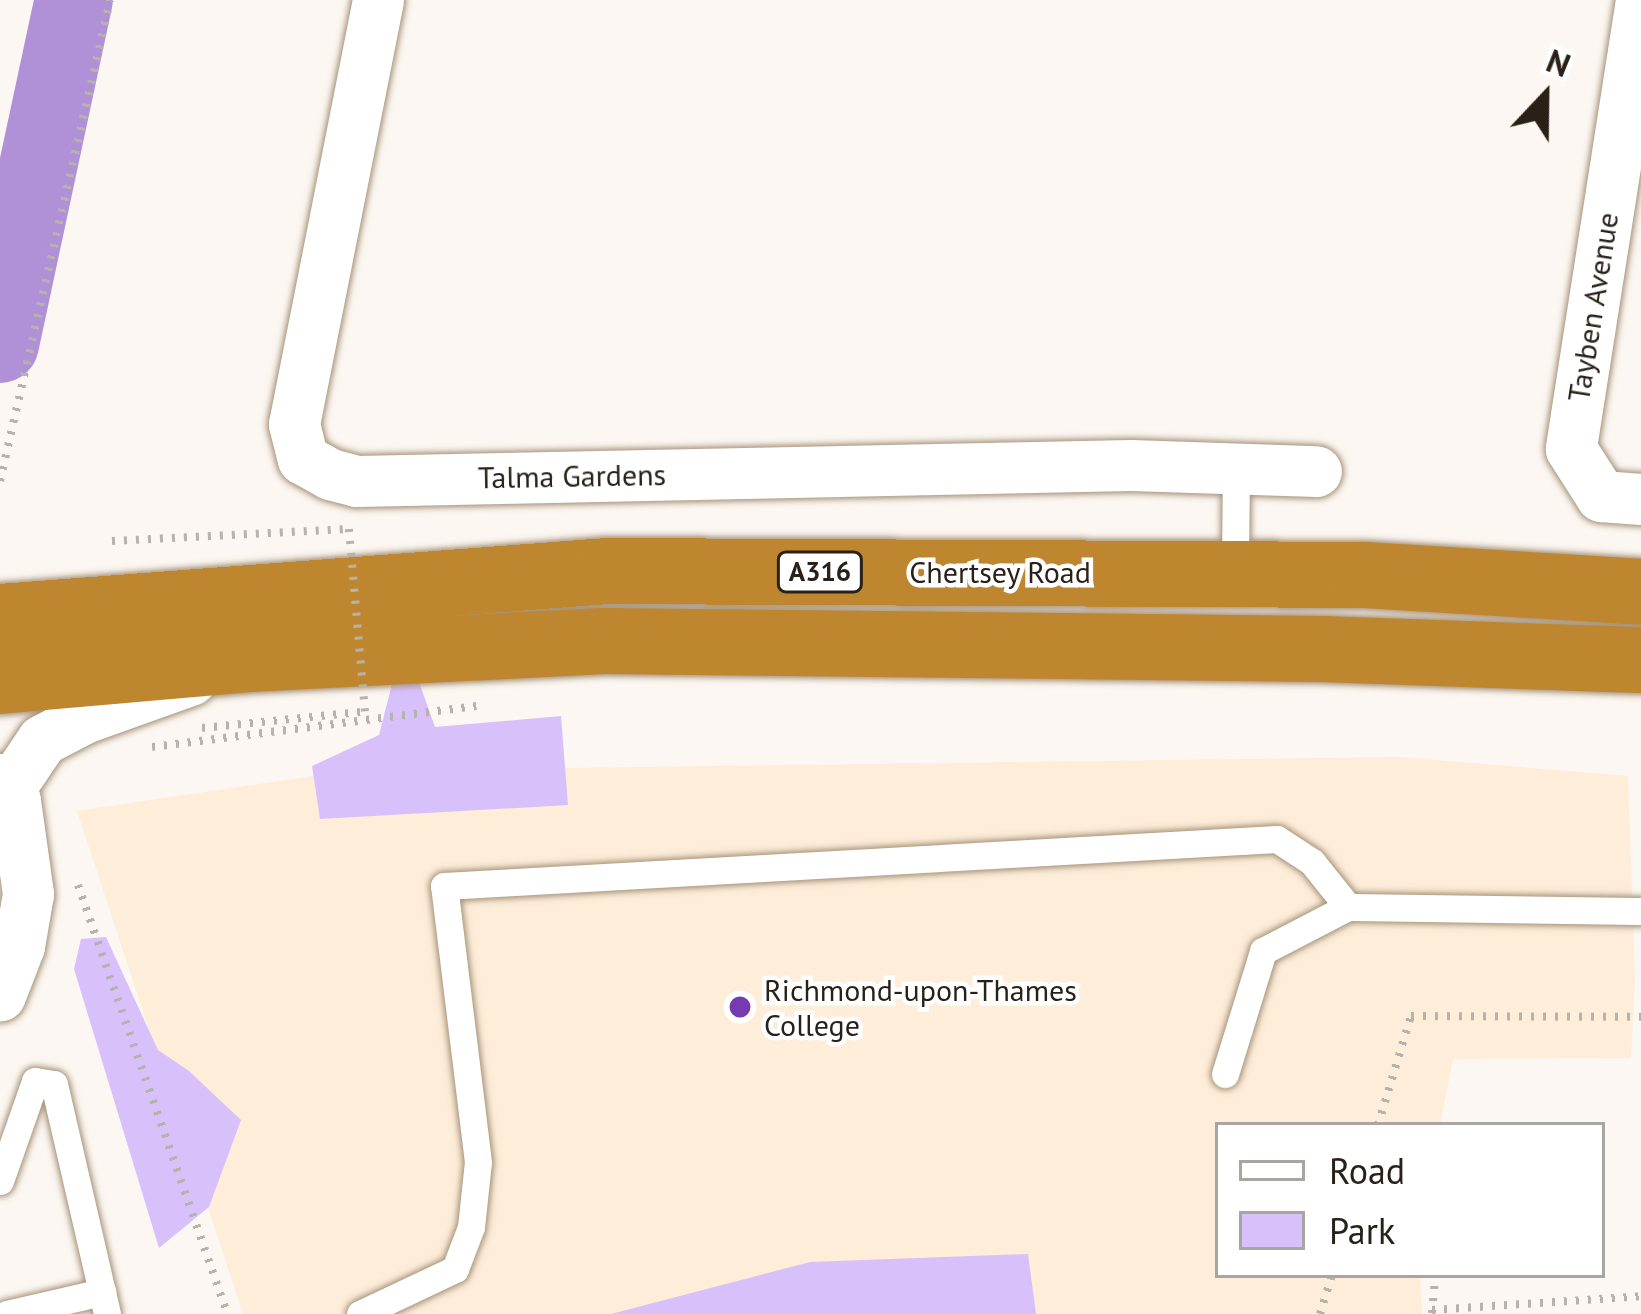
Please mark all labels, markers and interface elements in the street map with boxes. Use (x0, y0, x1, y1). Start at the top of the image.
north arrow (1485, 36, 1605, 156)
text: N (1541, 38, 1577, 86)
street label: Tayben Avenue (1560, 209, 1626, 405)
street label: Talma Gardens (478, 456, 666, 496)
road number: A316 (775, 551, 865, 593)
street label: Chertsey Road (909, 554, 1091, 590)
place label: Richmond-upon-Thames College (764, 972, 1077, 1042)
marker: Richmond-upon-Thames College (727, 994, 753, 1020)
legend (1215, 1122, 1605, 1278)
text: Road (1329, 1147, 1405, 1194)
text: Park (1329, 1207, 1395, 1254)

